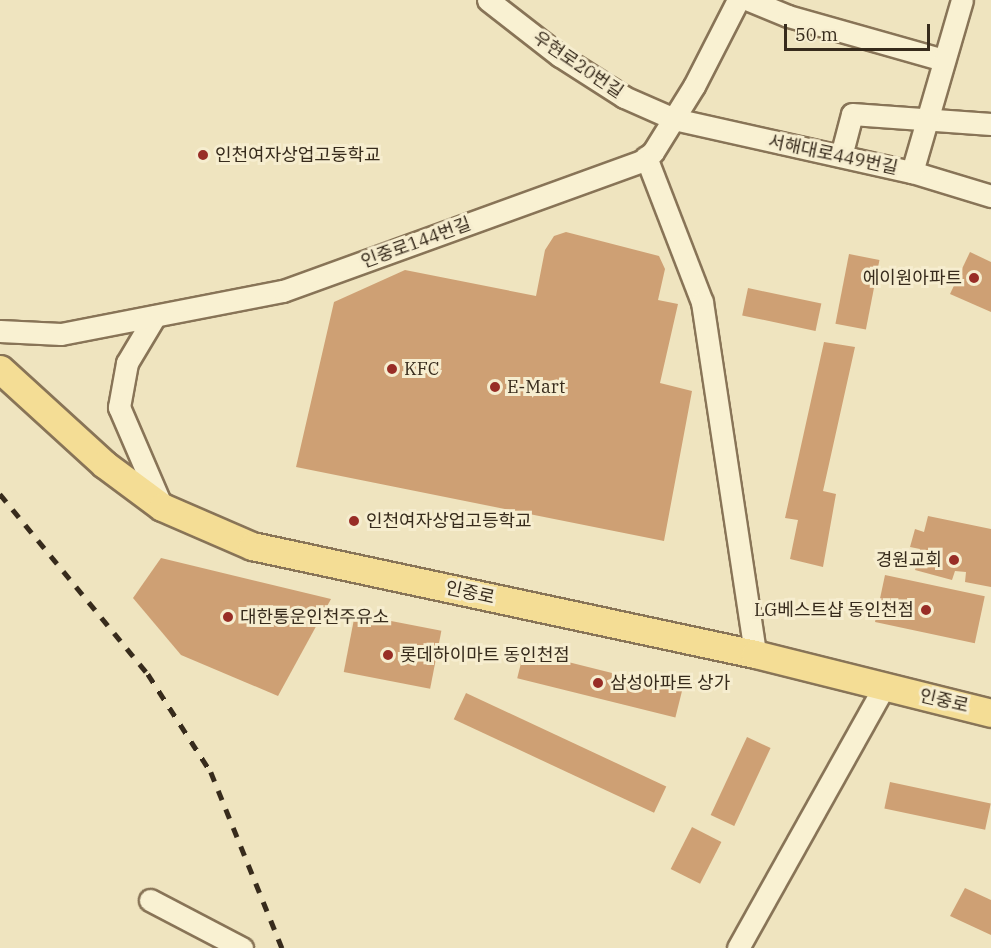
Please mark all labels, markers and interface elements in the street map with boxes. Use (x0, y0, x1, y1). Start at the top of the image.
scale bar (787, 12, 932, 50)
text: 50 m (795, 23, 838, 46)
street label: 우현로20번길 (529, 27, 627, 103)
street label: 서해대로449번길 (766, 131, 900, 179)
place label: 인천여자상업고둥학교 (215, 144, 381, 166)
marker: 인천여자상업고둥학교 (196, 148, 210, 162)
street label: 인중로144번길 (358, 213, 474, 273)
place label: 에이원아파트 (863, 267, 962, 289)
marker: 에이원아파트 (967, 271, 981, 285)
place label: KFC (404, 358, 439, 380)
marker: KFC (385, 362, 399, 376)
place label: E-Mart (507, 376, 565, 398)
marker: E-Mart (488, 380, 502, 394)
place label: 인천여자상업고등학교 (366, 510, 532, 532)
marker: 인천여자상업고등학교 (347, 514, 361, 528)
place label: 경원교회 (876, 549, 942, 571)
marker: 경원교회 (947, 553, 961, 567)
street label: 인중로 (443, 577, 497, 609)
place label: LG베스트샵 동인천점 (754, 599, 914, 621)
marker: LG베스트샵 동인천점 (919, 603, 933, 617)
place label: 대한통운인천주유소 (240, 606, 389, 628)
marker: 대한통운인천주유소 (221, 610, 235, 624)
place label: 롯데하이마트 동인천점 (400, 644, 570, 666)
marker: 롯데하이마트 동인천점 (381, 648, 395, 662)
place label: 삼성아파트 상가 (610, 672, 730, 694)
marker: 삼성아파트 상가 (591, 676, 605, 690)
street label: 인중로 (917, 685, 971, 717)

